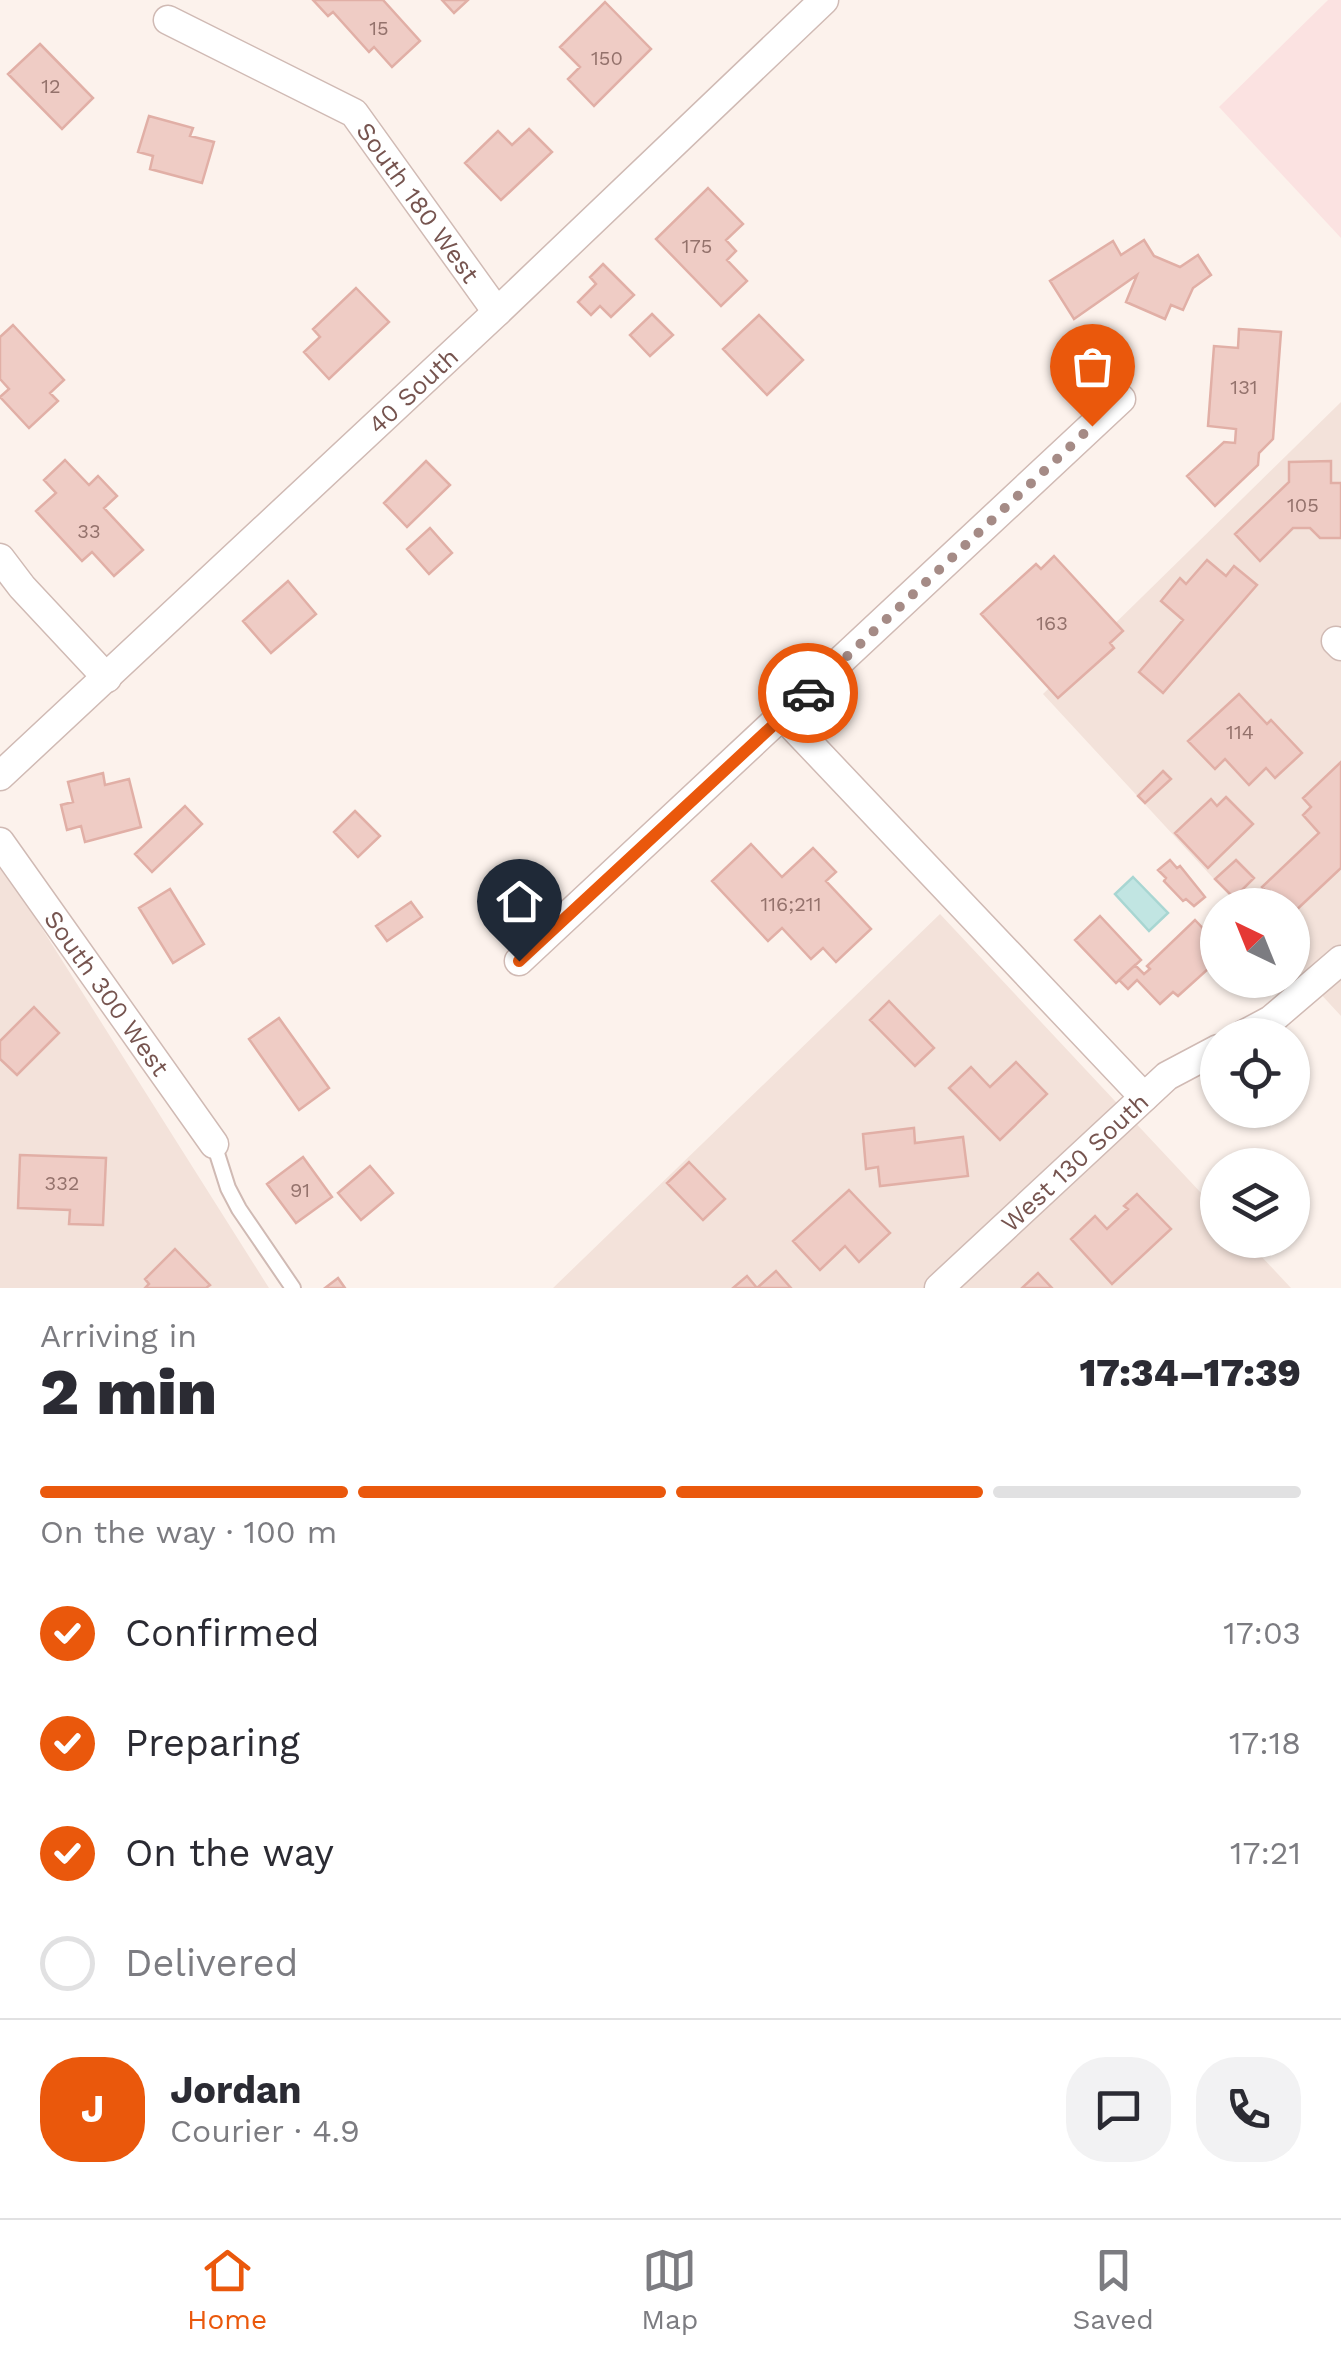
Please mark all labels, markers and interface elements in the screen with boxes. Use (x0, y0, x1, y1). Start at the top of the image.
house number: 15 (369, 16, 389, 40)
house number: 150 (591, 46, 623, 70)
house number: 12 (41, 74, 61, 98)
street label: South 180 West (351, 117, 486, 289)
house number: 175 (682, 234, 712, 258)
pin (1050, 324, 1135, 427)
icon: bag (1065, 339, 1120, 394)
street label: 40 South (362, 342, 464, 439)
house number: 131 (1230, 375, 1258, 399)
house number: 105 (1287, 493, 1319, 517)
house number: 33 (77, 519, 101, 543)
house number: 163 (1036, 611, 1068, 635)
courier (758, 643, 858, 743)
icon: car (781, 666, 836, 721)
house number: 114 (1226, 720, 1254, 744)
pin (477, 859, 562, 962)
icon: home (492, 874, 547, 929)
north arrow (1200, 888, 1310, 998)
map controls (1200, 888, 1310, 1258)
house number: 116;211 (761, 892, 821, 916)
street label: South 300 West (38, 905, 176, 1082)
button: locate (1200, 1018, 1310, 1128)
street label: West 130 South (995, 1087, 1154, 1237)
button: layers (1200, 1148, 1310, 1258)
house number: 332 (45, 1171, 79, 1195)
house number: 91 (290, 1178, 310, 1202)
text: Arriving in (40, 1317, 197, 1355)
text: 17:34–17:39 (1079, 1351, 1301, 1395)
text: 2 min (40, 1354, 217, 1430)
text: On the way · 100 m (40, 1513, 337, 1551)
icon: check (40, 1606, 95, 1661)
text: Confirmed (125, 1611, 320, 1655)
text: 17:03 (1223, 1614, 1301, 1652)
icon: check (40, 1716, 95, 1771)
text: Preparing (125, 1721, 300, 1765)
text: 17:18 (1229, 1724, 1301, 1762)
icon: check (40, 1826, 95, 1881)
text: On the way (125, 1831, 334, 1875)
text: 17:21 (1230, 1834, 1301, 1872)
text: Delivered (125, 1941, 298, 1985)
button: chat (1066, 2057, 1171, 2162)
button: phone (1196, 2057, 1301, 2162)
text: Jordan (170, 2068, 302, 2112)
text: J (81, 2087, 104, 2131)
text: Courier · 4.9 (170, 2112, 360, 2150)
tab: Home (187, 2243, 267, 2336)
tab: Map (641, 2243, 698, 2336)
tab: Saved (1073, 2243, 1154, 2336)

